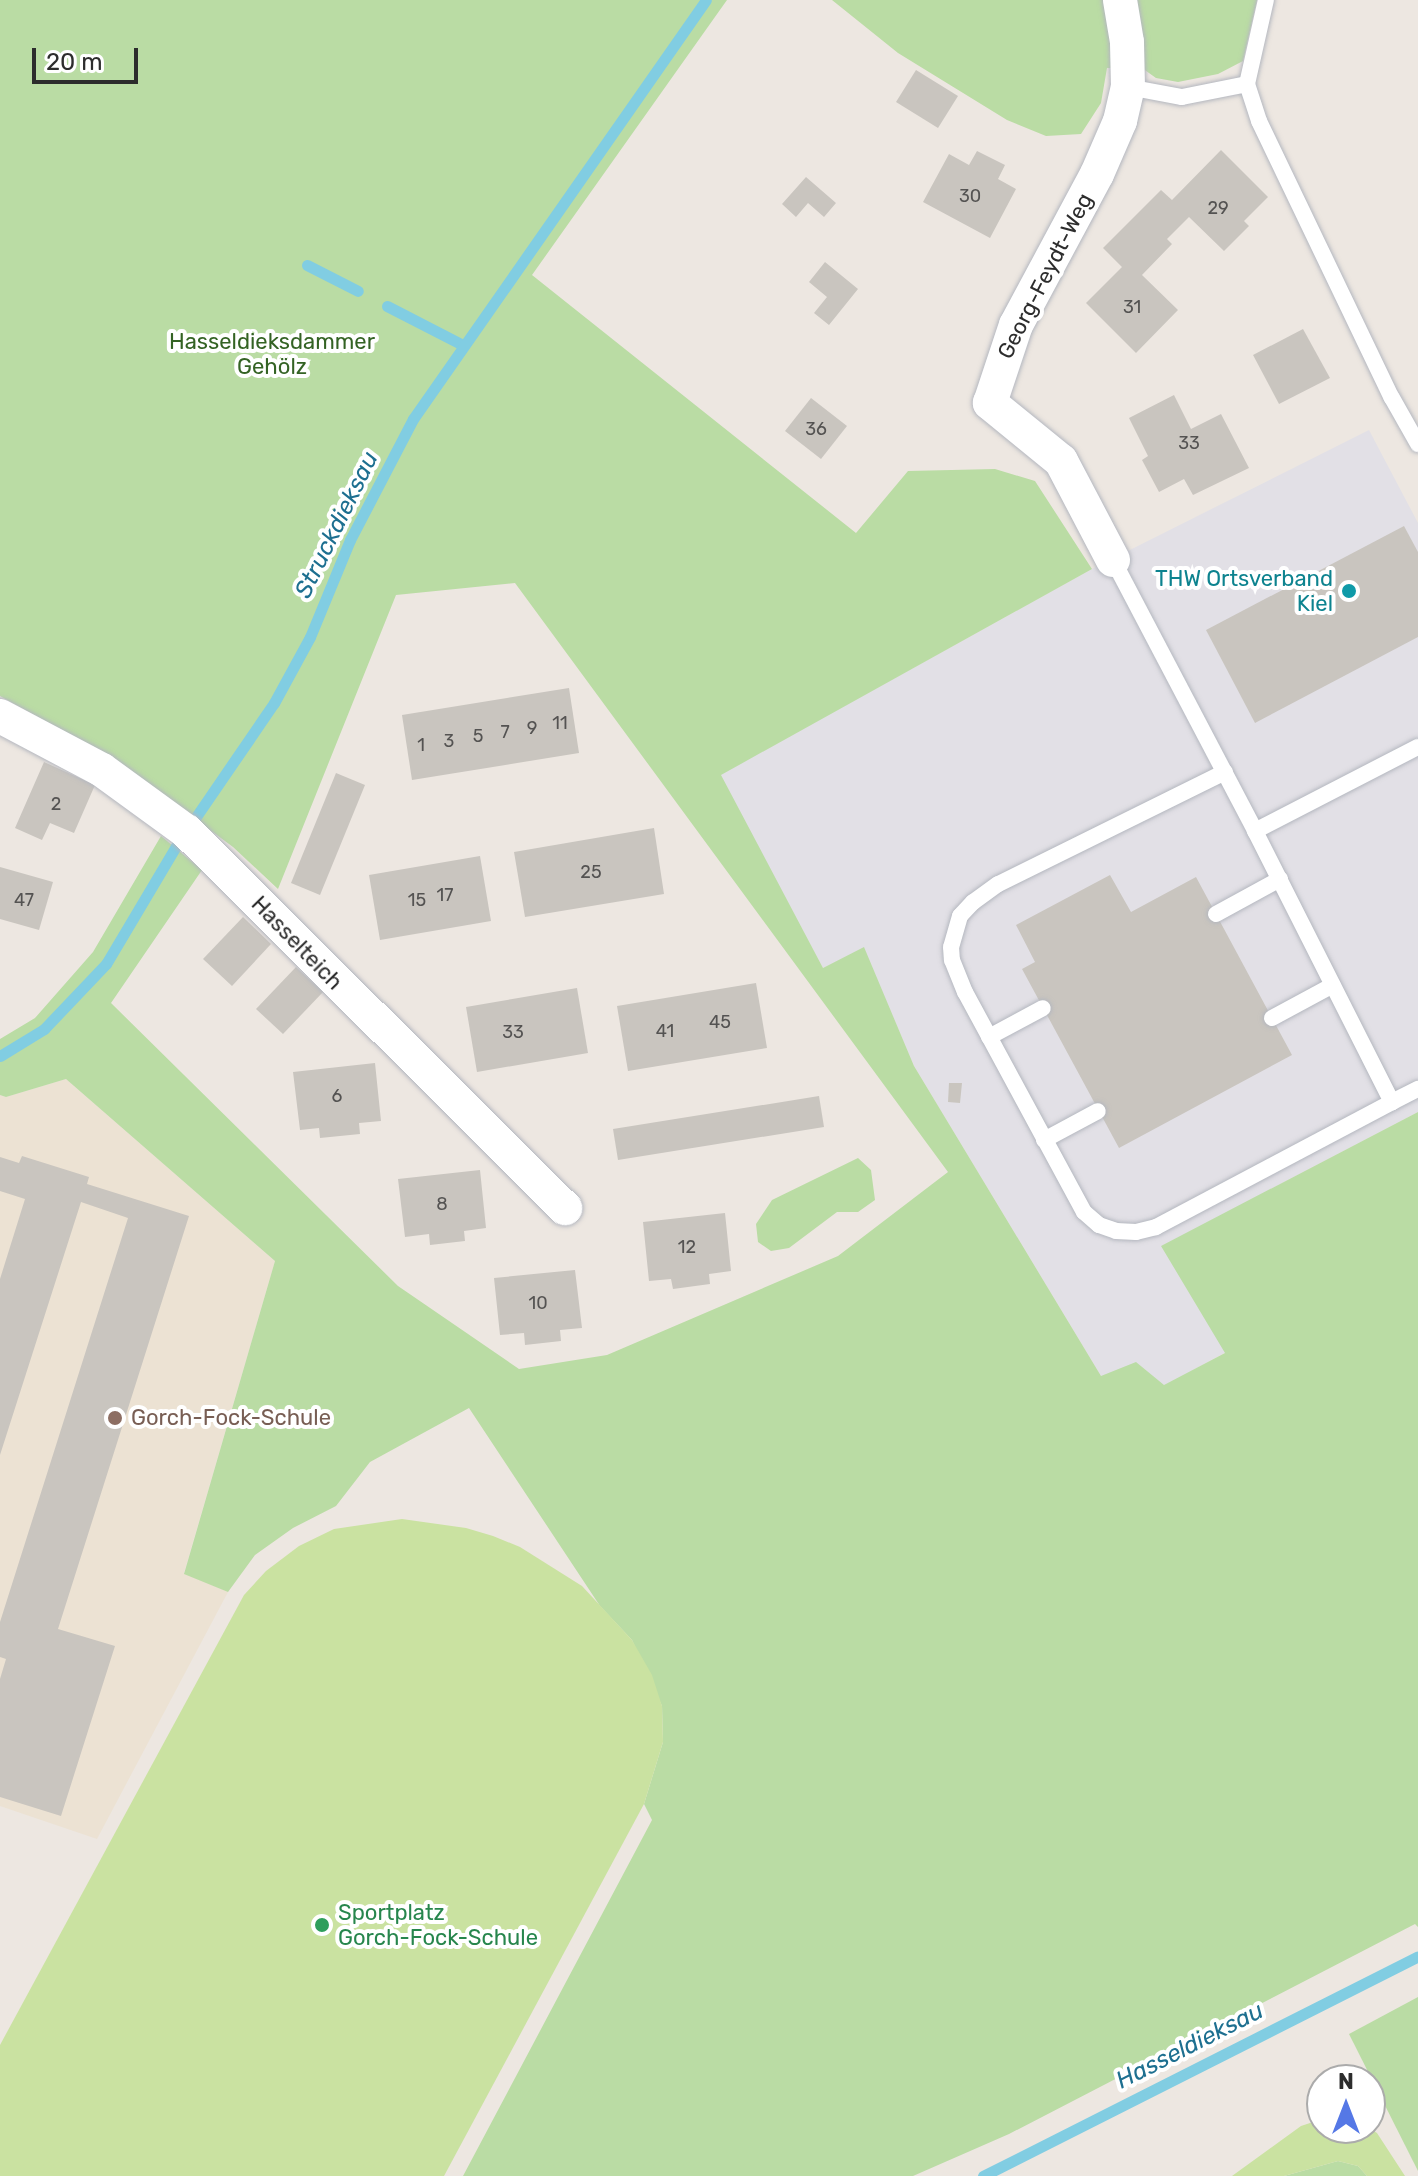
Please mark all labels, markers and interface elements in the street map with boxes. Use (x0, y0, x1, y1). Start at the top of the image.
scale bar (36, 32, 142, 82)
text: 20 m (46, 48, 103, 76)
house number: 30 (959, 185, 981, 207)
street label: Georg-Feydt-Weg (992, 189, 1098, 363)
house number: 29 (1207, 197, 1229, 219)
house number: 31 (1123, 296, 1141, 318)
park label: Hasseldieksdammer Gehölz (169, 328, 375, 380)
house number: 36 (805, 418, 827, 440)
house number: 33 (1178, 432, 1200, 454)
water label: Struckdieksau (289, 447, 385, 603)
place label: THW Ortsverband Kiel (1155, 565, 1333, 616)
marker: THW Ortsverband Kiel (1340, 582, 1358, 600)
house number: 11 (552, 712, 568, 734)
house number: 9 (527, 717, 537, 739)
house number: 7 (500, 721, 510, 743)
house number: 5 (473, 725, 483, 747)
house number: 3 (444, 730, 454, 752)
house number: 1 (417, 734, 425, 756)
house number: 2 (51, 793, 61, 815)
house number: 25 (580, 861, 602, 883)
house number: 17 (437, 884, 453, 906)
house number: 47 (14, 889, 34, 911)
house number: 15 (408, 889, 426, 911)
street label: Hasselteich (246, 891, 348, 995)
house number: 45 (709, 1011, 731, 1033)
house number: 41 (656, 1020, 674, 1042)
house number: 33 (502, 1021, 524, 1043)
house number: 6 (332, 1085, 342, 1107)
house number: 8 (436, 1193, 448, 1215)
house number: 12 (678, 1236, 696, 1258)
house number: 10 (528, 1292, 548, 1314)
place label: Gorch-Fock-Schule (131, 1405, 331, 1431)
marker: Gorch-Fock-Schule (106, 1409, 124, 1427)
place label: Sportplatz Gorch-Fock-Schule (338, 1899, 538, 1950)
marker: Sportplatz Gorch-Fock-Schule (313, 1916, 331, 1934)
water label: Hasseldieksau (1112, 1997, 1268, 2095)
north arrow (1306, 2064, 1386, 2144)
text: N (1338, 2068, 1354, 2095)

